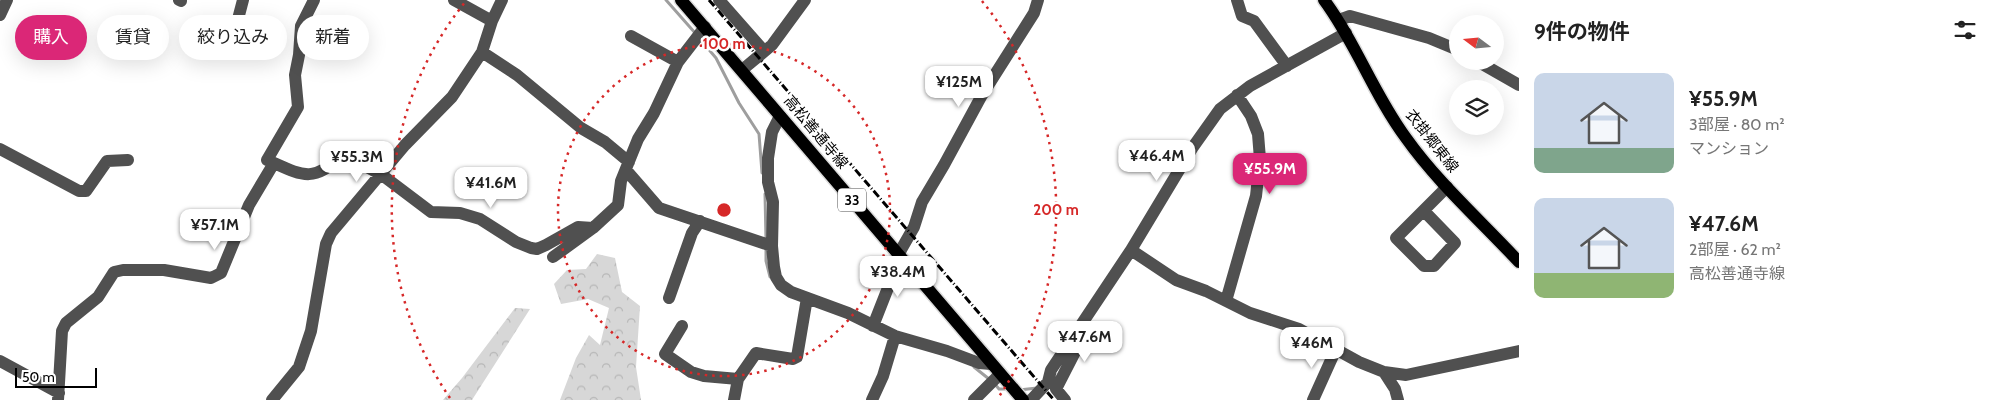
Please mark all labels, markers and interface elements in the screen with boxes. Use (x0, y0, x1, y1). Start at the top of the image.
chip: 購入 (15, 15, 87, 60)
chip: 賃貸 (97, 15, 169, 60)
chip: 絞り込み (179, 15, 287, 60)
chip: 新着 (297, 15, 369, 60)
north arrow (1449, 15, 1504, 70)
map controls (1449, 15, 1504, 135)
icon: filters (1951, 16, 1979, 44)
text: 9件の物件 (1534, 19, 1630, 44)
text: 100 m (702, 35, 746, 53)
pin: ¥125M (924, 66, 994, 108)
text: ¥125M (936, 72, 982, 91)
button: layers (1449, 80, 1504, 135)
text: ¥55.9M (1689, 86, 1758, 111)
street label: 高松善通寺線 (780, 92, 852, 172)
icon: home (1574, 93, 1634, 153)
street label: 衣掛郷東線 (1402, 106, 1462, 176)
text: 3部屋 · 80 m² (1689, 115, 1784, 134)
text: マンション (1689, 139, 1769, 158)
pin: ¥55.3M (316, 140, 398, 183)
pin: ¥46.4M (1116, 140, 1198, 182)
text: ¥46.4M (1129, 146, 1185, 165)
text: ¥55.3M (331, 147, 383, 166)
pin: ¥55.9M (1229, 152, 1311, 195)
text: ¥55.9M (1244, 159, 1296, 178)
pin: ¥41.6M (450, 166, 532, 209)
text: ¥41.6M (465, 173, 517, 192)
road number: 33 (838, 188, 866, 212)
centre of rings (715, 201, 733, 219)
text: 200 m (1033, 201, 1079, 219)
pin: ¥57.1M (174, 208, 256, 251)
text: ¥47.6M (1689, 211, 1759, 236)
text: ¥57.1M (191, 215, 239, 234)
icon: home (1574, 218, 1634, 278)
text: 2部屋 · 62 m² (1689, 240, 1781, 259)
pin: ¥38.4M (857, 256, 939, 298)
text: ¥38.4M (871, 262, 925, 281)
text: 高松善通寺線 (1689, 264, 1785, 283)
pin: ¥47.6M (1044, 320, 1126, 363)
pin: ¥46M (1282, 326, 1342, 369)
text: ¥47.6M (1058, 327, 1112, 346)
text: ¥46M (1291, 333, 1333, 352)
scale bar (15, 365, 98, 388)
text: 50 m (22, 368, 55, 386)

